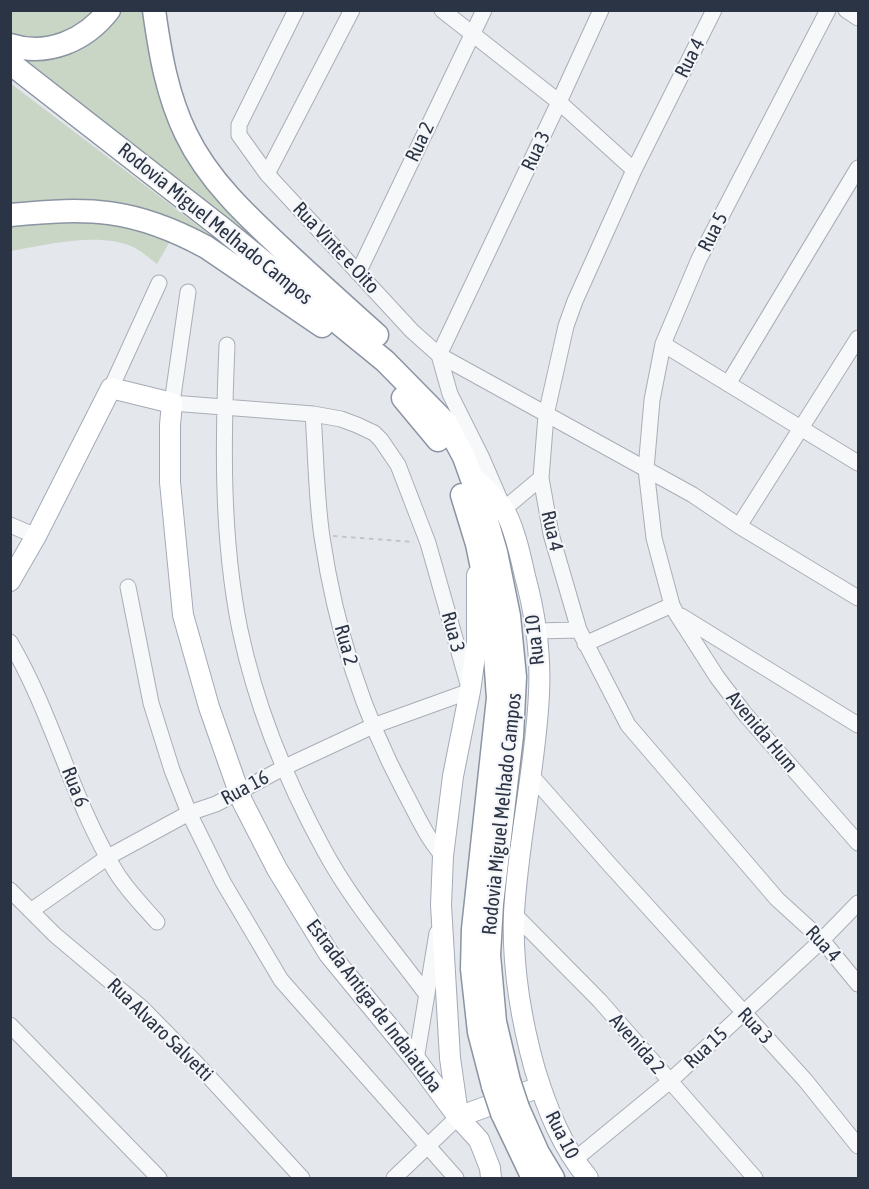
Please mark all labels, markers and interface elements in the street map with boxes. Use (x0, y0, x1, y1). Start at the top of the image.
street label: Rua 4 (670, 34, 710, 82)
street label: Rua 2 (400, 118, 440, 166)
street label: Rua 3 (516, 127, 556, 175)
street label: Rodovia Miguel Melhado Campos (113, 138, 317, 310)
street label: Rua Vinte e Oito (288, 197, 384, 299)
street label: Rua 5 (693, 208, 733, 256)
street label: Rua 4 (536, 508, 568, 554)
street label: Rua 3 (436, 609, 470, 655)
street label: Rua 10 (520, 614, 550, 666)
street label: Rua 2 (329, 622, 363, 668)
street label: Avenida Hum (721, 687, 803, 777)
street label: Rodovia Miguel Melhado Campos (477, 692, 527, 936)
street label: Rua 6 (56, 763, 94, 811)
street label: Rua 16 (217, 766, 273, 810)
street label: Estrada Antiga de Indaiatuba (301, 915, 447, 1097)
street label: Rua 4 (800, 921, 846, 967)
street label: Rua Alvaro Salvetti (102, 973, 218, 1087)
street label: Rua 3 (732, 1003, 778, 1049)
street label: Avenida 2 (604, 1009, 670, 1079)
street label: Rua 15 (679, 1022, 733, 1074)
street label: Rua 10 (540, 1107, 584, 1163)

